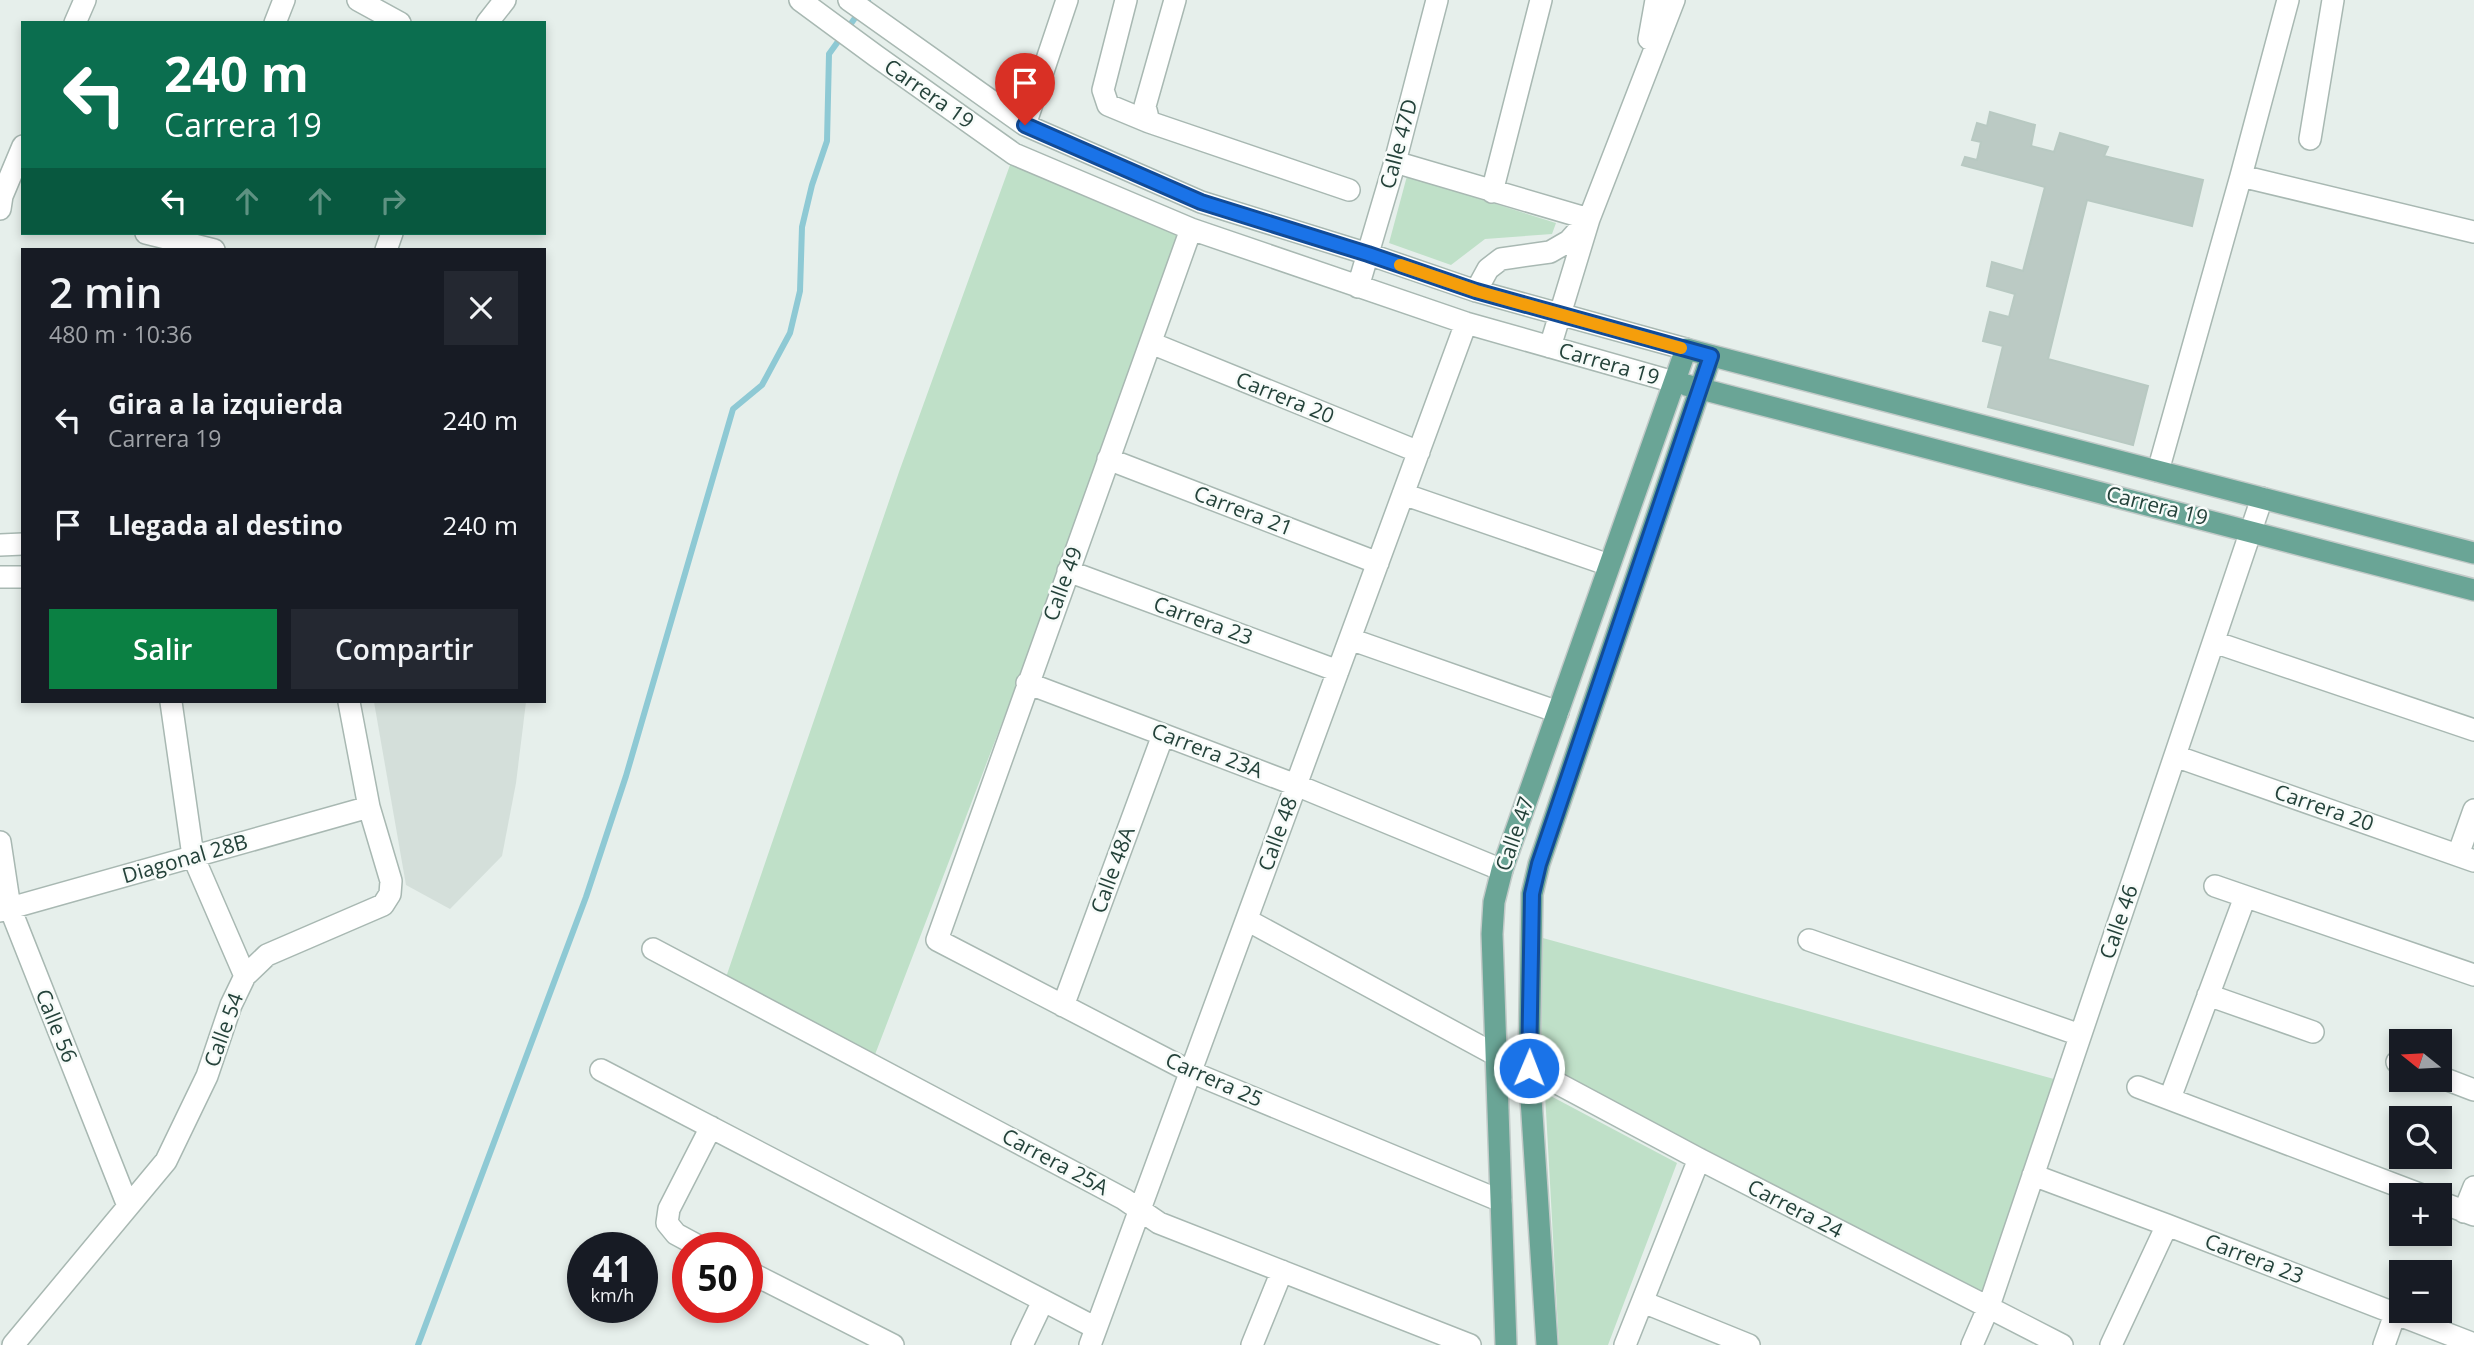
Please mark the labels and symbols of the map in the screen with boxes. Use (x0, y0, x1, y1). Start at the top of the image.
street label: Carrera 19 (879, 52, 980, 134)
pin (995, 53, 1055, 125)
street label: Calle 47D (1373, 96, 1423, 192)
street label: Carrera 19 (1556, 335, 1663, 391)
street label: Carrera 20 (1232, 365, 1339, 429)
street label: Carrera 21 (1190, 478, 1297, 542)
street label: Carrera 19 (2104, 479, 2211, 531)
street label: Calle 49 (1036, 543, 1088, 625)
street label: Carrera 23 (1150, 589, 1257, 651)
street label: Carrera 23A (1148, 716, 1268, 784)
street label: Carrera 20 (2271, 777, 2378, 837)
street label: Calle 48 (1251, 793, 1303, 875)
street label: Calle 47 (1488, 793, 1540, 875)
street label: Calle 48A (1084, 822, 1141, 917)
street label: Diagonal 28B (119, 827, 251, 889)
street label: Calle 46 (2092, 881, 2144, 963)
street label: Calle 56 (30, 985, 84, 1066)
street label: Calle 54 (197, 989, 249, 1071)
north arrow (2389, 1029, 2452, 1092)
position arrow (1492, 1031, 1566, 1105)
street label: Carrera 25 (1161, 1045, 1267, 1113)
street label: Carrera 25A (997, 1121, 1114, 1201)
street label: Carrera 24 (1743, 1172, 1848, 1244)
street label: Carrera 23 (2201, 1226, 2308, 1290)
speed limit sign: 50 (672, 1232, 763, 1323)

